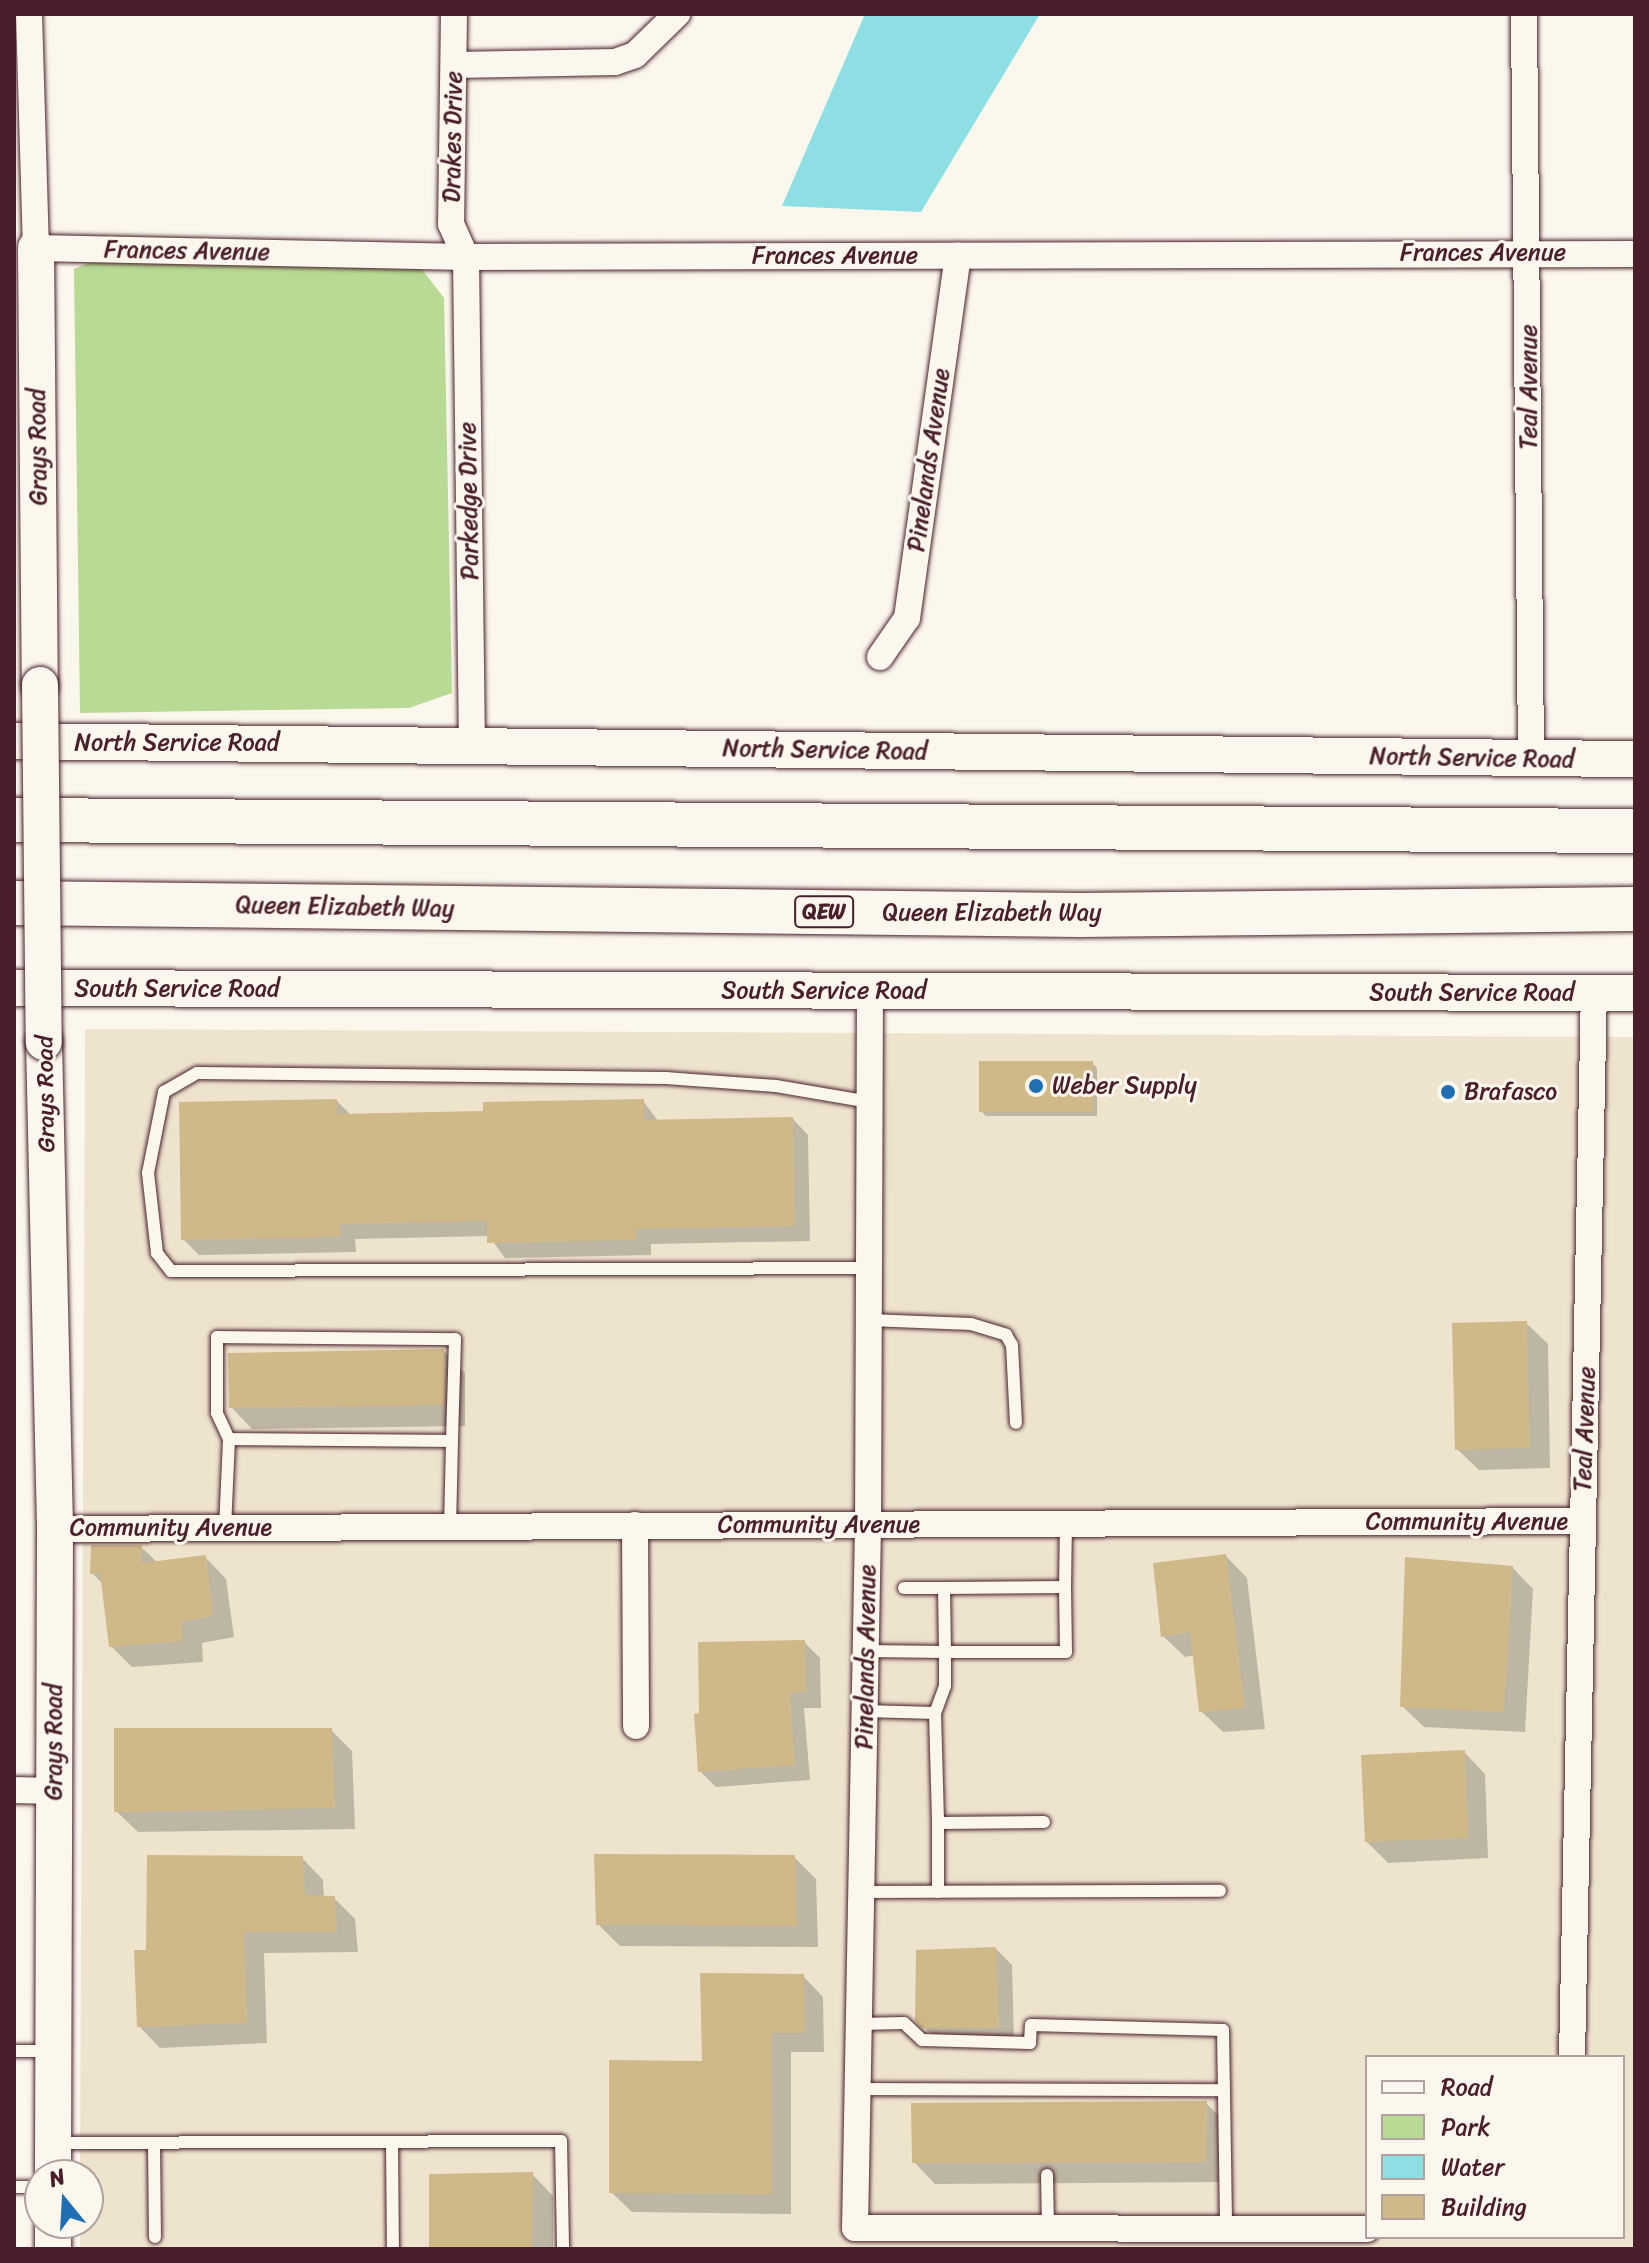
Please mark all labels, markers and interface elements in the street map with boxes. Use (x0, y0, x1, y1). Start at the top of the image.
street label: Drakes Drive (437, 71, 469, 203)
street label: Frances Avenue (104, 235, 270, 267)
street label: Frances Avenue (1400, 239, 1566, 267)
street label: Frances Avenue (752, 242, 918, 270)
street label: Teal Avenue (1515, 324, 1543, 450)
street label: Pinelands Avenue (902, 366, 956, 554)
street label: Grays Road (23, 388, 53, 506)
street label: Parkedge Drive (453, 422, 485, 580)
street label: North Service Road (75, 729, 279, 757)
street label: North Service Road (723, 734, 927, 766)
street label: North Service Road (1370, 742, 1574, 774)
street label: Queen Elizabeth Way (236, 891, 454, 923)
road number: QEW (794, 894, 854, 930)
street label: Queen Elizabeth Way (883, 899, 1101, 927)
street label: South Service Road (74, 975, 280, 1003)
street label: South Service Road (721, 977, 927, 1005)
street label: South Service Road (1369, 979, 1575, 1007)
street label: Grays Road (31, 1035, 61, 1153)
place label: Weber Supply (1052, 1072, 1197, 1100)
marker: Weber Supply (1027, 1077, 1045, 1095)
place label: Brafasco (1464, 1078, 1557, 1106)
marker: Brafasco (1439, 1083, 1457, 1101)
street label: Teal Avenue (1568, 1366, 1602, 1492)
street label: Community Avenue (1366, 1508, 1568, 1536)
street label: Community Avenue (718, 1511, 920, 1539)
street label: Community Avenue (70, 1514, 272, 1542)
street label: Pinelands Avenue (850, 1564, 882, 1750)
street label: Grays Road (40, 1684, 68, 1800)
legend (1365, 2055, 1625, 2239)
text: Road (1441, 2066, 1492, 2108)
text: Park (1441, 2106, 1490, 2148)
text: Water (1441, 2146, 1504, 2188)
text: N (44, 2157, 70, 2199)
north arrow (24, 2159, 104, 2239)
text: Building (1441, 2186, 1527, 2228)

